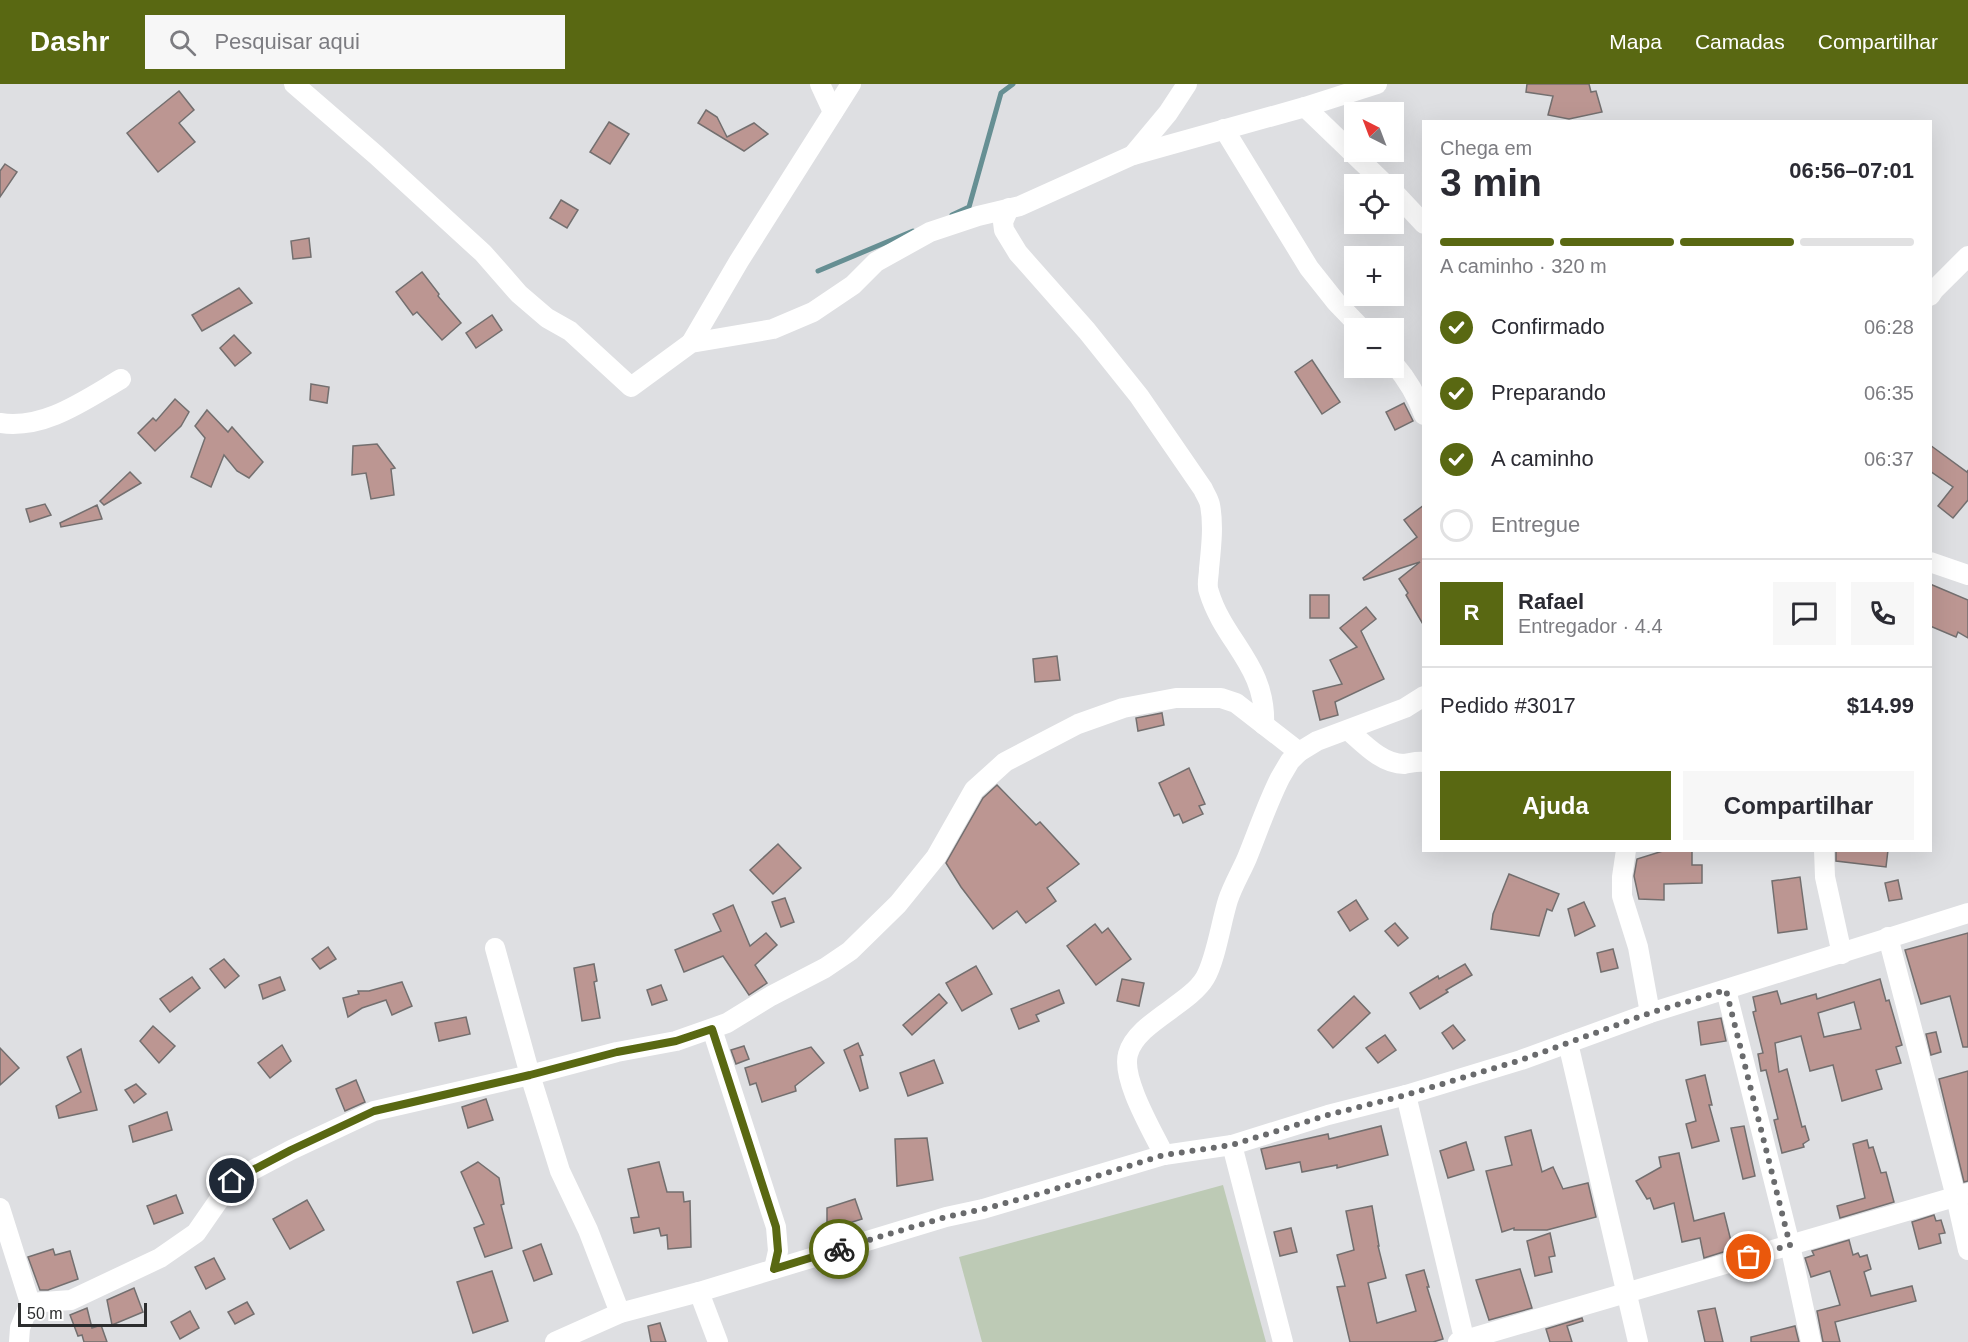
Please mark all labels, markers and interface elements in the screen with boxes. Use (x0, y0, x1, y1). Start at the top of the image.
search box (145, 15, 565, 69)
text: Dashr (30, 26, 109, 57)
icon: search (166, 26, 199, 59)
text: Pesquisar aqui (214, 29, 360, 54)
text: Mapa (1609, 30, 1662, 53)
text: Camadas (1695, 30, 1785, 53)
text: Compartilhar (1818, 30, 1938, 53)
north arrow (1344, 102, 1404, 162)
map controls (1344, 102, 1404, 378)
text: Chega em (1440, 137, 1532, 159)
text: 06:56–07:01 (1789, 158, 1914, 183)
text: 3 min (1440, 161, 1542, 204)
button: locate (1344, 174, 1404, 234)
button: + (1344, 246, 1404, 306)
text: A caminho · 320 m (1440, 255, 1607, 277)
icon: check (1440, 311, 1473, 344)
text: Confirmado (1491, 314, 1605, 339)
text: 06:28 (1864, 316, 1914, 338)
button: − (1344, 318, 1404, 378)
icon: check (1440, 377, 1473, 410)
text: Preparando (1491, 380, 1606, 405)
text: 06:35 (1864, 382, 1914, 404)
icon: check (1440, 443, 1473, 476)
text: A caminho (1491, 446, 1594, 471)
text: 06:37 (1864, 448, 1914, 470)
text: Entregue (1491, 512, 1580, 537)
button: chat (1773, 582, 1836, 645)
button: phone (1851, 582, 1914, 645)
text: Rafael (1518, 589, 1584, 614)
text: R (1464, 600, 1479, 625)
text: Entregador · 4.4 (1518, 615, 1663, 637)
text: Pedido #3017 (1440, 693, 1576, 718)
text: $14.99 (1847, 693, 1914, 718)
button: Ajuda (1440, 771, 1671, 840)
button: Compartilhar (1683, 771, 1914, 840)
pin (206, 1155, 257, 1206)
icon: home (215, 1164, 248, 1197)
courier (809, 1219, 869, 1279)
pin (1723, 1231, 1774, 1282)
icon: bike (823, 1233, 856, 1266)
icon: bag (1732, 1240, 1765, 1273)
scale bar (18, 1300, 147, 1328)
text: 50 m (27, 1305, 63, 1322)

